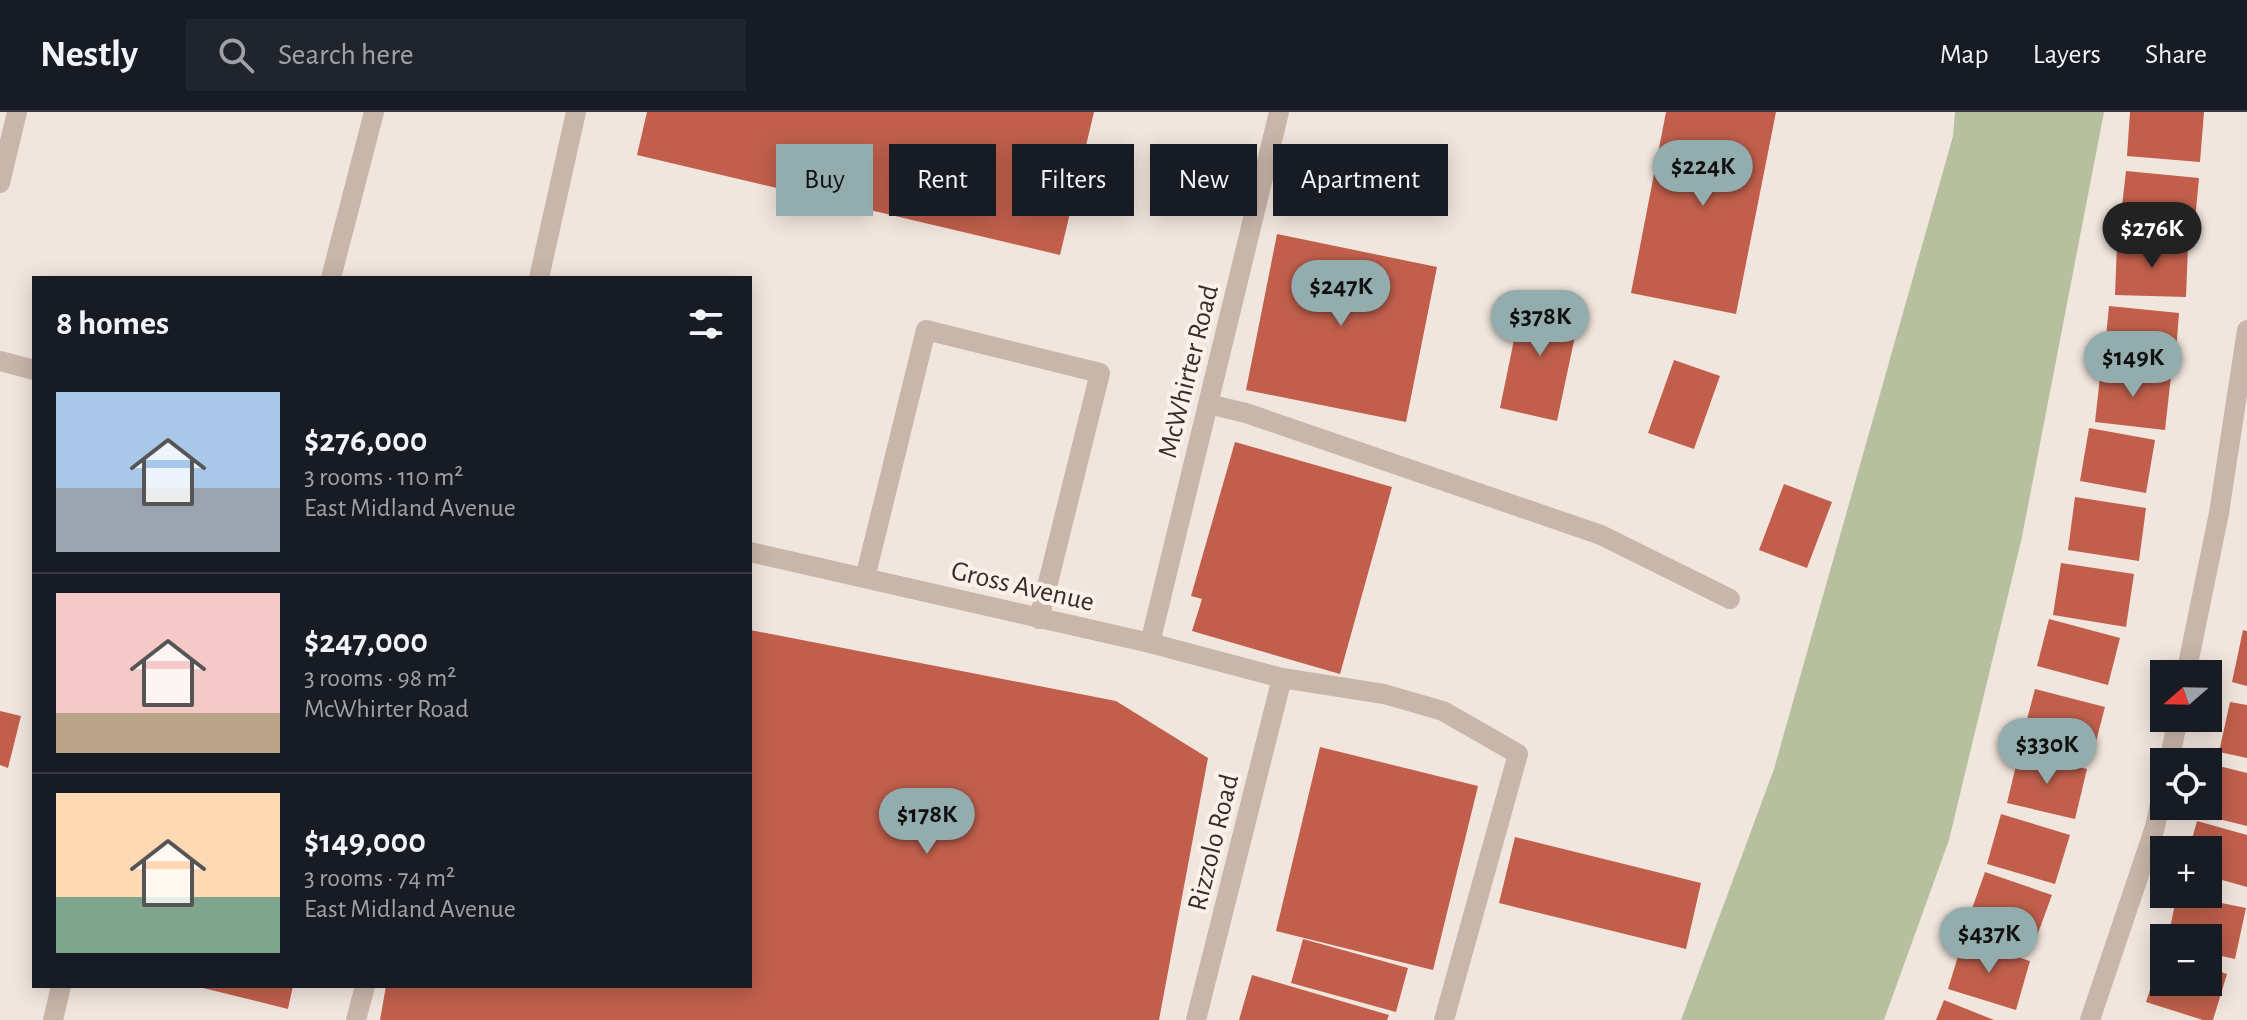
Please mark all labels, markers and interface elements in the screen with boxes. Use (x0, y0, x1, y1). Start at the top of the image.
search box (186, 19, 746, 91)
icon: search (214, 33, 258, 77)
text: Nestly (40, 36, 138, 74)
text: Search here (278, 40, 414, 70)
text: Map (1940, 41, 1989, 69)
text: Layers (2033, 41, 2101, 69)
text: Share (2145, 41, 2207, 69)
pin: $224K (1647, 140, 1759, 208)
chip: Buy (776, 144, 873, 216)
chip: Rent (889, 144, 996, 216)
chip: Filters (1012, 144, 1134, 216)
chip: New (1150, 144, 1257, 216)
chip: Apartment (1273, 144, 1448, 216)
text: $224K (1671, 153, 1735, 179)
pin: $276K (2096, 202, 2208, 270)
text: $276K (2121, 215, 2183, 241)
pin: $247K (1285, 260, 1397, 328)
text: $247K (1309, 273, 1373, 299)
street label: McWhirter Road (1154, 282, 1224, 461)
pin: $378K (1484, 290, 1596, 358)
icon: filters (684, 302, 728, 346)
text: $378K (1509, 303, 1571, 329)
text: 8 homes (56, 307, 169, 341)
pin: $149K (2077, 331, 2189, 399)
text: $149K (2102, 344, 2164, 370)
icon: home (120, 424, 216, 520)
text: $276,000 (304, 424, 427, 458)
text: 3 rooms · 110 m² (304, 464, 463, 490)
text: East Midland Avenue (304, 495, 516, 521)
street label: Gross Avenue (948, 557, 1097, 617)
icon: home (120, 625, 216, 721)
text: $247,000 (304, 625, 428, 659)
north arrow (2150, 660, 2222, 732)
map controls (2150, 660, 2222, 996)
text: 3 rooms · 98 m² (304, 665, 456, 691)
text: McWhirter Road (304, 696, 469, 722)
pin: $330K (1991, 718, 2103, 786)
text: $330K (2016, 731, 2078, 757)
button: locate (2150, 748, 2222, 820)
street label: Rizzolo Road (1183, 771, 1244, 914)
pin: $178K (871, 788, 983, 856)
text: $178K (897, 801, 957, 827)
icon: home (120, 825, 216, 921)
text: $149,000 (304, 825, 426, 859)
button: + (2150, 836, 2222, 908)
text: 3 rooms · 74 m² (304, 865, 455, 891)
text: East Midland Avenue (304, 896, 516, 922)
pin: $437K (1933, 907, 2045, 975)
text: $437K (1958, 920, 2020, 946)
button: − (2150, 924, 2222, 996)

